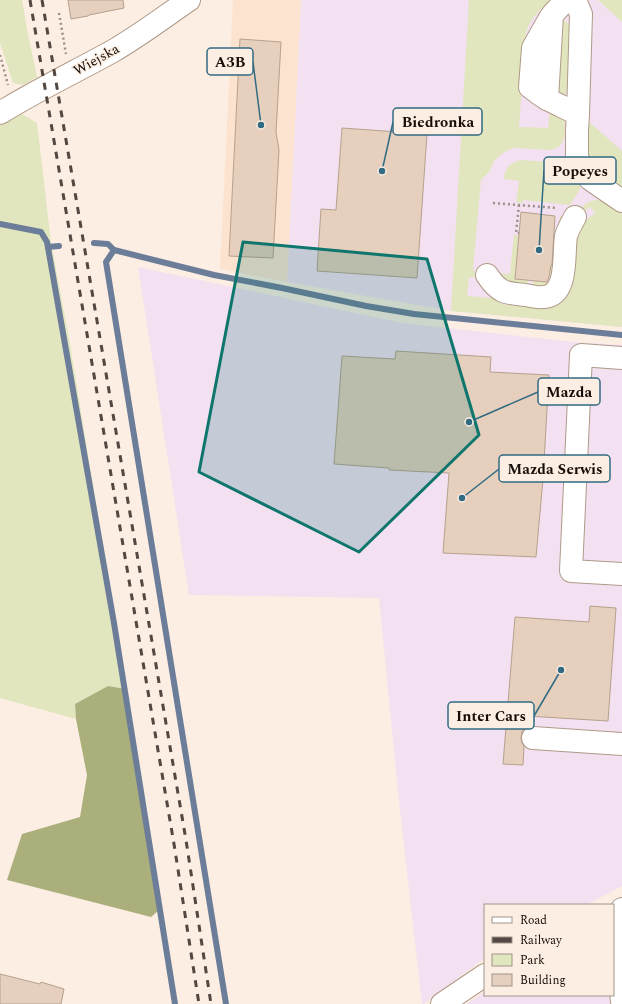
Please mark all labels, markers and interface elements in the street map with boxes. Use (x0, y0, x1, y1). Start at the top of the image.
street label: Wiejska (69, 38, 123, 81)
callout: A3B (207, 48, 253, 75)
text: A3B (215, 51, 246, 74)
callout: Biedronka (393, 108, 482, 135)
text: Biedronka (402, 111, 475, 134)
callout: Popeyes (544, 157, 616, 184)
text: Popeyes (552, 160, 608, 183)
callout: Mazda (538, 378, 600, 405)
text: Mazda (546, 381, 593, 404)
callout: Mazda Serwis (499, 455, 610, 482)
text: Mazda Serwis (507, 458, 603, 481)
callout: Inter Cars (448, 702, 534, 729)
text: Inter Cars (456, 705, 526, 728)
legend (484, 904, 614, 996)
text: Road (520, 911, 547, 930)
text: Railway (520, 931, 563, 950)
text: Park (520, 951, 545, 970)
text: Building (520, 971, 566, 990)

